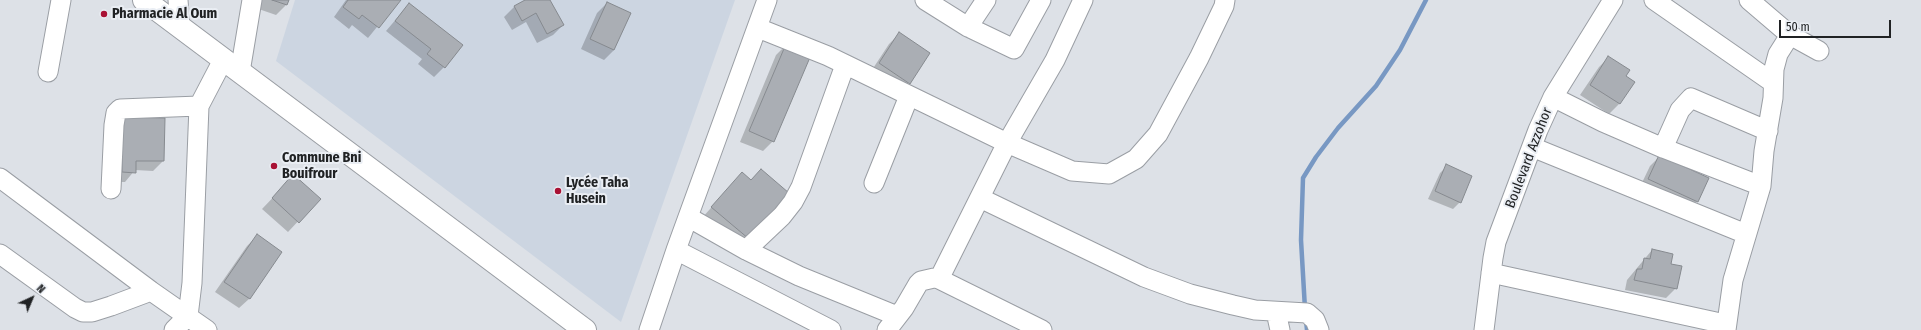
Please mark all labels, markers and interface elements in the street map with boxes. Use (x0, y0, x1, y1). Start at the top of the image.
place label: Pharmacie Al Oum (112, 6, 217, 22)
marker: Pharmacie Al Oum (99, 9, 109, 19)
scale bar (1781, 12, 1893, 38)
text: 50 m (1786, 20, 1810, 34)
street label: Boulevard Azzohor (1502, 105, 1556, 211)
place label: Commune Bni Bouifrour (282, 150, 361, 182)
marker: Commune Bni Bouifrour (269, 161, 279, 171)
place label: Lycée Taha Husein (566, 175, 628, 208)
marker: Lycée Taha Husein (553, 186, 563, 196)
north arrow (12, 278, 52, 318)
text: N (34, 282, 48, 296)

